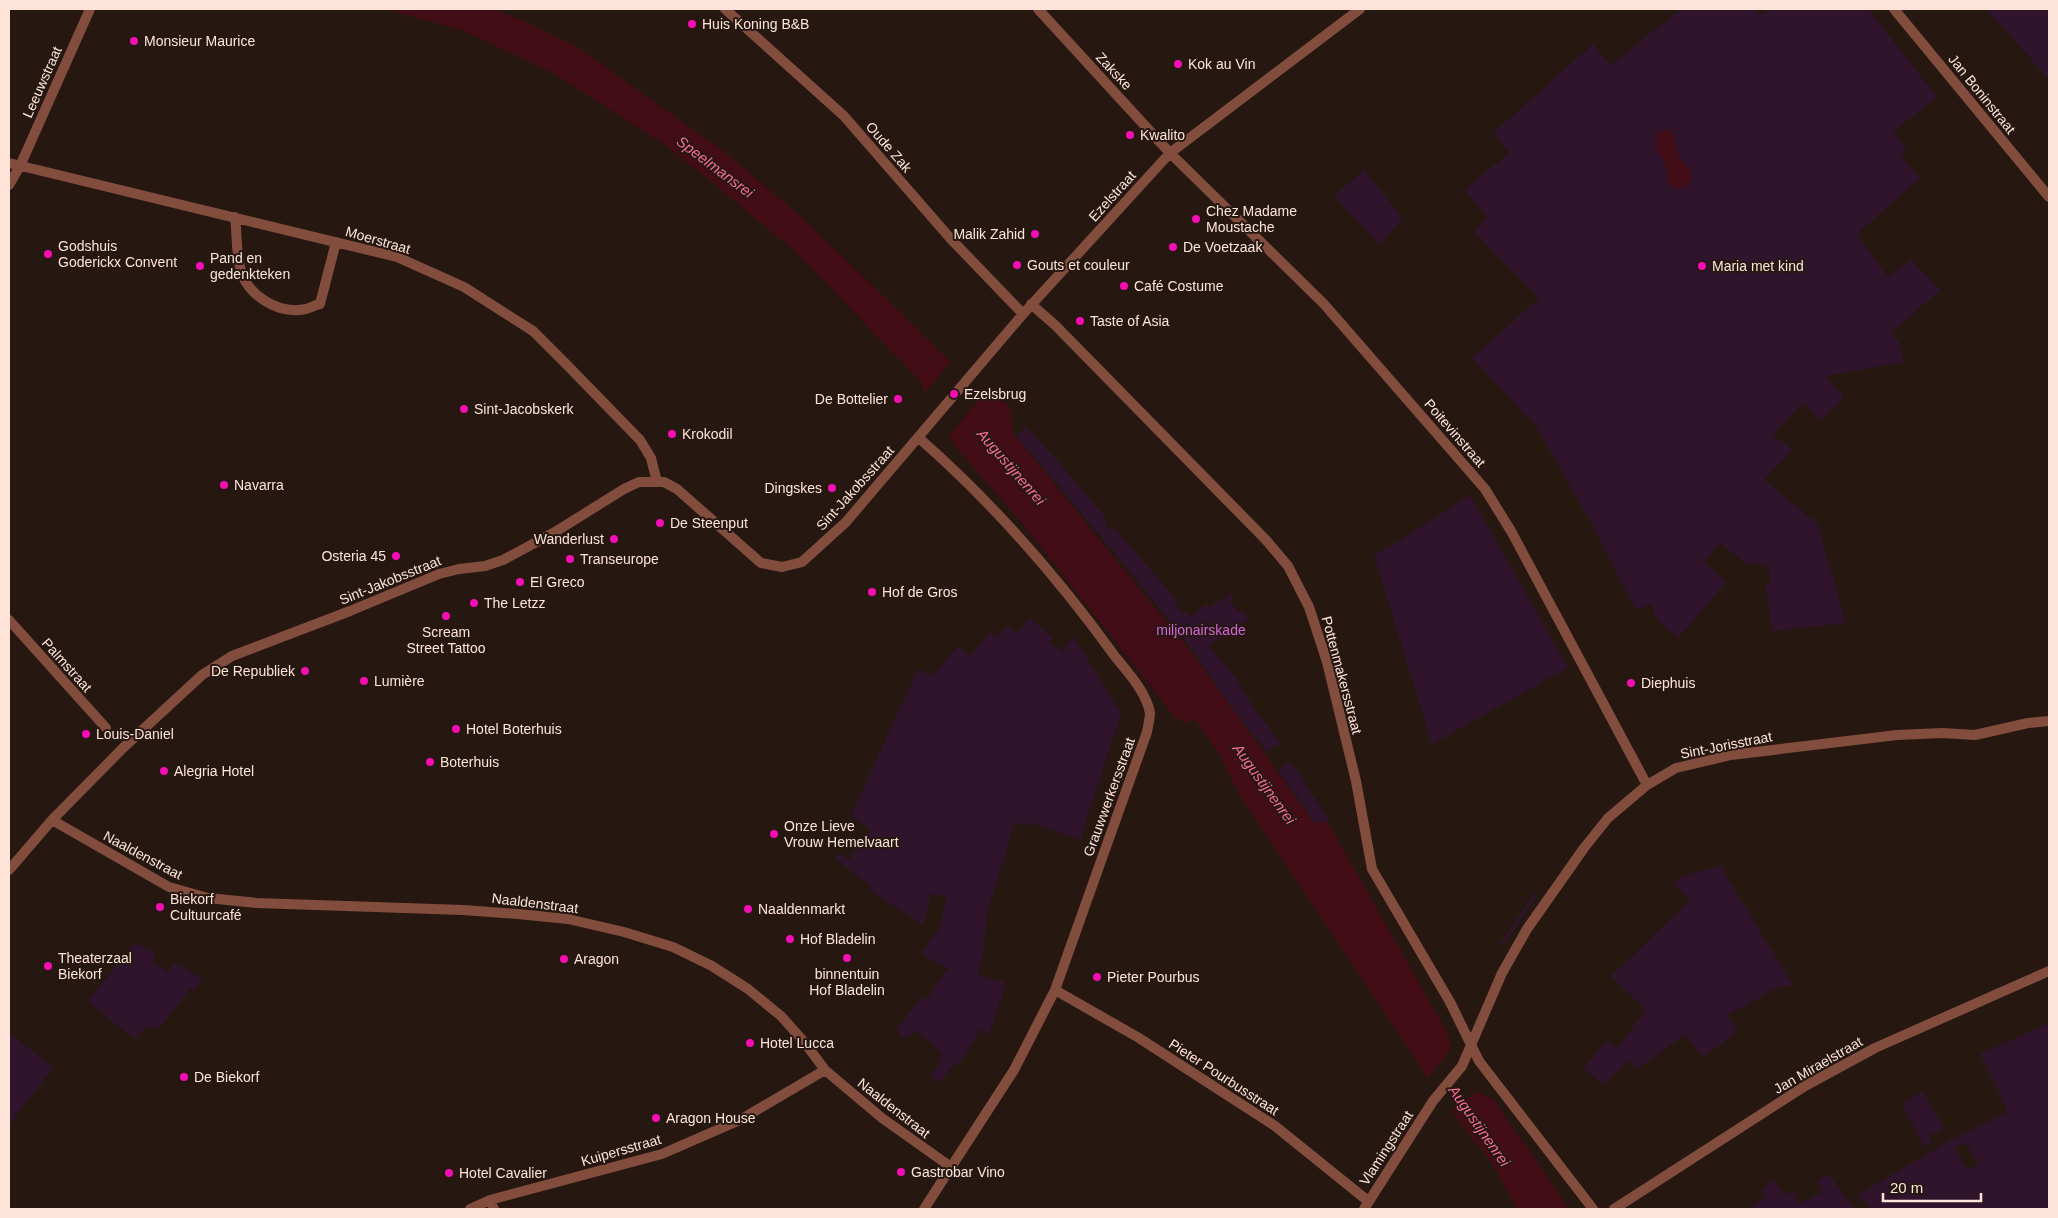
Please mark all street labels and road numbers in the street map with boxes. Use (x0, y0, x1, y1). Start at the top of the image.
street label: Leeuwstraat (19, 44, 65, 120)
street label: Zakske (1093, 49, 1135, 93)
street label: Jan Boninstraat (1945, 51, 2019, 137)
street label: Oude Zak (863, 119, 916, 176)
street label: Ezelstraat (1085, 167, 1139, 224)
street label: Moerstraat (344, 223, 412, 257)
street label: Poitevinstraat (1421, 396, 1489, 470)
street label: Sint-Jakobsstraat (813, 442, 897, 534)
street label: Sint-Jakobsstraat (337, 552, 443, 608)
street label: Pottenmakersstraat (1319, 614, 1365, 736)
street label: Palmstraat (39, 635, 95, 695)
street label: Sint-Jorisstraat (1679, 728, 1773, 762)
street label: Grauwwerkersstraat (1080, 735, 1138, 859)
street label: Naaldenstraat (101, 827, 185, 883)
street label: Naaldenstraat (491, 890, 579, 916)
street label: Jan Miraelstraat (1771, 1033, 1865, 1097)
street label: Pieter Pourbusstraat (1166, 1036, 1282, 1119)
street label: Naaldenstraat (855, 1075, 933, 1141)
street label: Vlamingstraat (1356, 1108, 1416, 1188)
street label: Kuipersstraat (579, 1131, 663, 1169)

